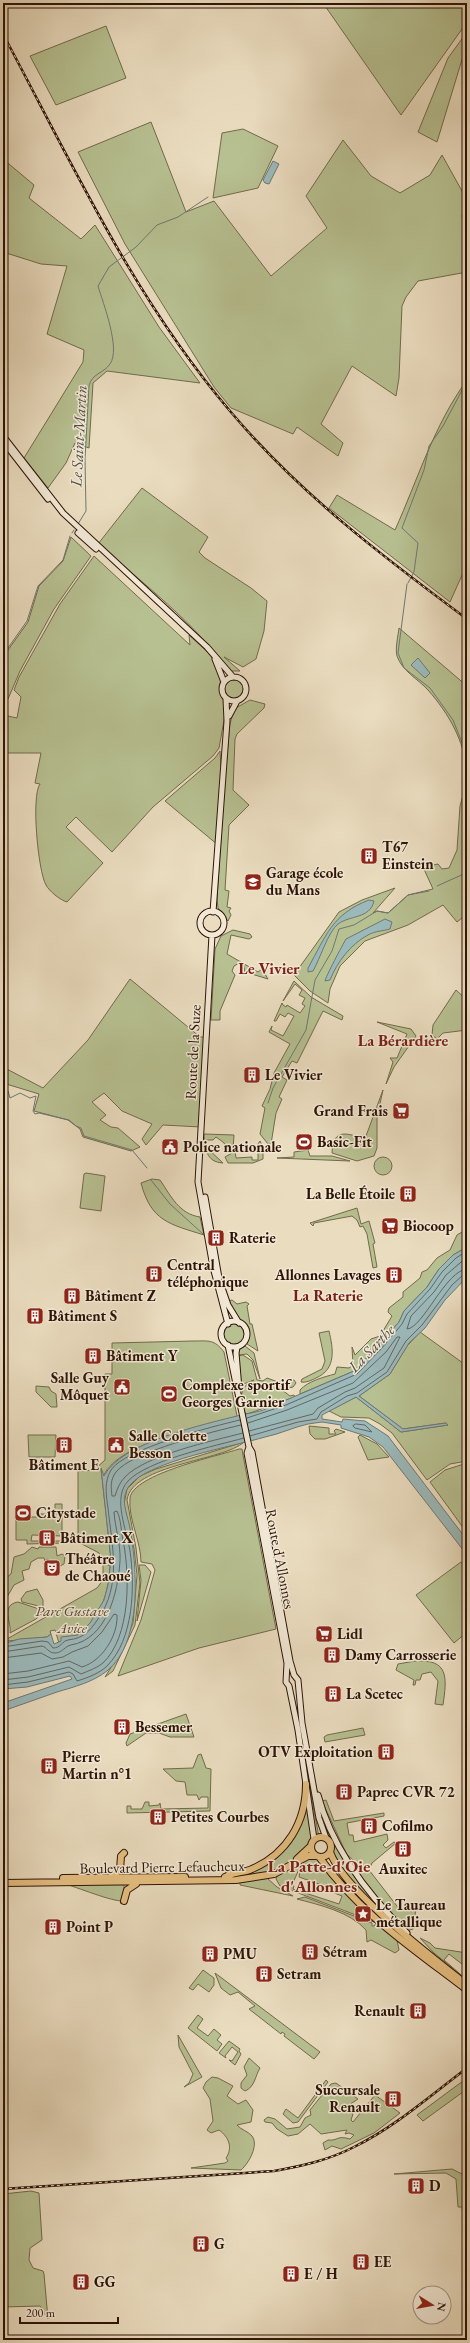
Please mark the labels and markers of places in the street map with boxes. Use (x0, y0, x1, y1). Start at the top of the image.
place label: T67 Einstein (382, 837, 434, 873)
building icon: T67 Einstein (359, 846, 379, 866)
place label: Garage école du Mans (266, 863, 343, 899)
school or university icon: Garage école du Mans (243, 872, 263, 892)
building icon: Le Vivier (242, 1065, 262, 1085)
place label: Le Vivier (265, 1065, 323, 1084)
place label: Grand Frais (314, 1101, 388, 1120)
supermarket icon: Grand Frais (391, 1101, 411, 1121)
sports icon: Basic-Fit (294, 1132, 314, 1152)
place label: Basic-Fit (317, 1132, 372, 1151)
public building icon: Police nationale (160, 1137, 180, 1157)
place label: Police nationale (183, 1137, 282, 1156)
place label: La Belle Étoile (306, 1184, 395, 1203)
building icon: La Belle Étoile (398, 1184, 418, 1204)
supermarket icon: Biocoop (380, 1216, 400, 1236)
place label: Biocoop (403, 1216, 454, 1235)
building icon: Raterie (206, 1228, 226, 1248)
place label: Raterie (229, 1228, 276, 1247)
place label: Central téléphonique (167, 1255, 249, 1291)
building icon: Central téléphonique (144, 1264, 164, 1284)
place label: Allonnes Lavages (274, 1265, 381, 1284)
building icon: Allonnes Lavages (384, 1265, 404, 1285)
building icon: Bâtiment Z (62, 1286, 82, 1306)
place label: Bâtiment Z (85, 1286, 156, 1305)
building icon: Bâtiment S (25, 1306, 45, 1326)
place label: Bâtiment S (48, 1306, 117, 1325)
building icon: Bâtiment Y (83, 1346, 103, 1366)
place label: Bâtiment Y (106, 1346, 179, 1365)
place label: Salle Guy Môquet (51, 1368, 110, 1404)
place label: Complexe sportif Georges Garnier (182, 1375, 293, 1411)
public building icon: Salle Guy Môquet (112, 1377, 132, 1397)
sports icon: Complexe sportif Georges Garnier (159, 1384, 179, 1404)
place label: Salle Colette Besson (129, 1426, 207, 1462)
building icon: Bâtiment E (54, 1435, 74, 1455)
public building icon: Salle Colette Besson (106, 1435, 126, 1455)
place label: Bâtiment E (29, 1455, 100, 1474)
sports icon: Citystade (13, 1503, 33, 1523)
place label: Citystade (36, 1503, 96, 1522)
building icon: Bâtiment X (37, 1528, 57, 1548)
place label: Bâtiment X (60, 1528, 134, 1547)
place label: Théâtre de Chaoué (65, 1549, 131, 1585)
theatre icon: Théâtre de Chaoué (42, 1558, 62, 1578)
supermarket icon: Lidl (314, 1624, 334, 1644)
place label: Lidl (337, 1624, 364, 1643)
building icon: Damy Carrosserie (322, 1645, 342, 1665)
place label: Damy Carrosserie (345, 1645, 456, 1664)
building icon: La Scetec (323, 1684, 343, 1704)
place label: La Scetec (346, 1684, 403, 1703)
building icon: Bessemer (112, 1717, 132, 1737)
place label: Bessemer (135, 1717, 193, 1736)
place label: OTV Exploitation (258, 1742, 374, 1761)
building icon: OTV Exploitation (376, 1742, 396, 1762)
place label: Pierre Martin n°1 (62, 1747, 132, 1783)
building icon: Pierre Martin n°1 (39, 1756, 59, 1776)
building icon: Paprec CVR 72 (334, 1782, 354, 1802)
place label: Paprec CVR 72 (357, 1782, 455, 1801)
building icon: Petites Courbes (148, 1807, 168, 1827)
place label: Petites Courbes (171, 1807, 269, 1826)
building icon: Cofilmo (359, 1816, 379, 1836)
place label: Cofilmo (382, 1816, 433, 1835)
building icon: Auxitec (393, 1839, 413, 1859)
place label: Auxitec (378, 1859, 427, 1878)
place label: Le Taureau métallique (376, 1895, 446, 1931)
place icon: Le Taureau métallique (353, 1904, 373, 1924)
building icon: Point P (43, 1917, 63, 1937)
place label: Point P (66, 1917, 113, 1936)
building icon: Sétram (300, 1942, 320, 1962)
place label: Sétram (323, 1942, 367, 1961)
building icon: PMU (200, 1944, 220, 1964)
place label: PMU (223, 1944, 258, 1963)
building icon: Setram (254, 1964, 274, 1984)
place label: Setram (277, 1964, 321, 1983)
place label: Renault (354, 2001, 405, 2020)
building icon: Renault (408, 2001, 428, 2021)
place label: Succursale Renault (315, 2080, 380, 2116)
building icon: Succursale Renault (383, 2089, 403, 2109)
building icon: D (406, 2176, 426, 2196)
place label: D (429, 2176, 441, 2195)
building icon: G (191, 2234, 211, 2254)
place label: G (214, 2234, 225, 2253)
building icon: EE (351, 2252, 371, 2272)
place label: EE (374, 2252, 392, 2271)
building icon: E / H (281, 2264, 301, 2284)
place label: E / H (304, 2264, 338, 2283)
building icon: GG (71, 2272, 91, 2292)
place label: GG (94, 2272, 116, 2291)

